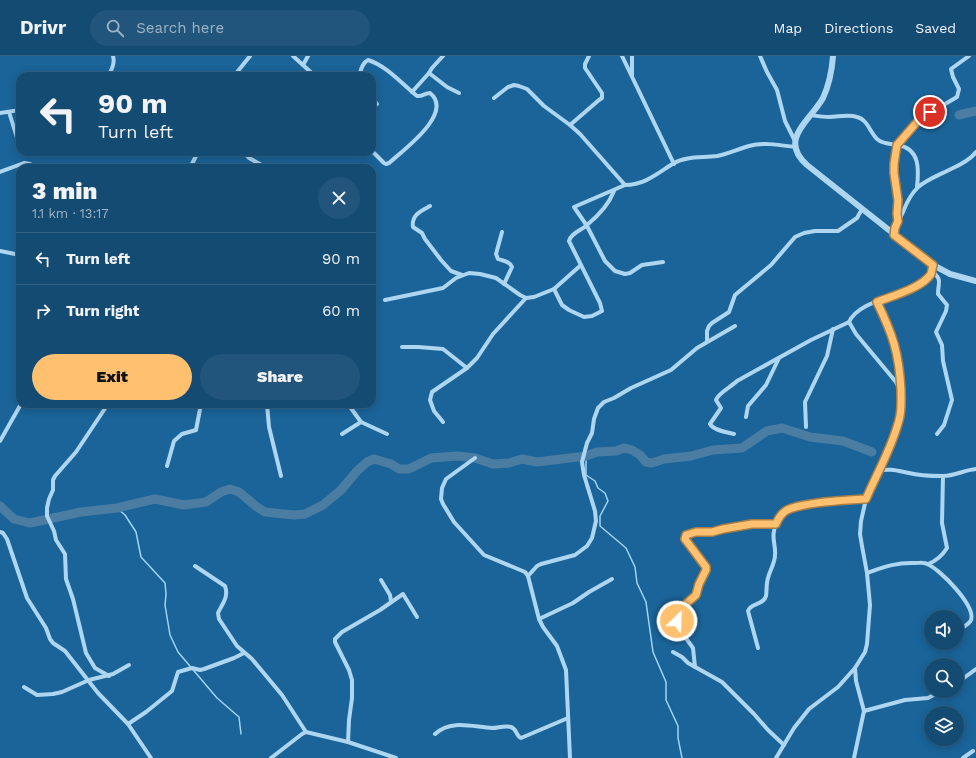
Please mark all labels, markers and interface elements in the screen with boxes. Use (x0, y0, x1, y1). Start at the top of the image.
search box (90, 10, 370, 46)
text: Drivr (20, 16, 66, 39)
icon: search (104, 17, 126, 39)
text: Search here (136, 19, 224, 37)
text: Map (774, 20, 802, 36)
text: Directions (824, 20, 893, 36)
text: Saved (915, 20, 956, 36)
text: 90 m (98, 87, 168, 120)
icon: left (32, 88, 84, 140)
pin (913, 95, 947, 129)
icon: arrive (919, 101, 941, 123)
text: Turn left (98, 121, 173, 142)
text: 3 min (32, 177, 97, 205)
button: close (318, 177, 360, 219)
text: 1.1 km · 13:17 (32, 206, 109, 221)
icon: left (32, 248, 54, 270)
text: Turn left (66, 250, 130, 268)
text: 90 m (322, 250, 360, 268)
icon: right (32, 300, 54, 322)
text: Turn right (66, 302, 139, 320)
text: 60 m (322, 302, 360, 320)
button: Exit (32, 354, 192, 400)
button: Share (200, 354, 360, 400)
position arrow (656, 600, 698, 642)
map controls (924, 610, 964, 746)
button: sound (924, 610, 964, 650)
button: search (924, 658, 964, 698)
button: layers (924, 706, 964, 746)

